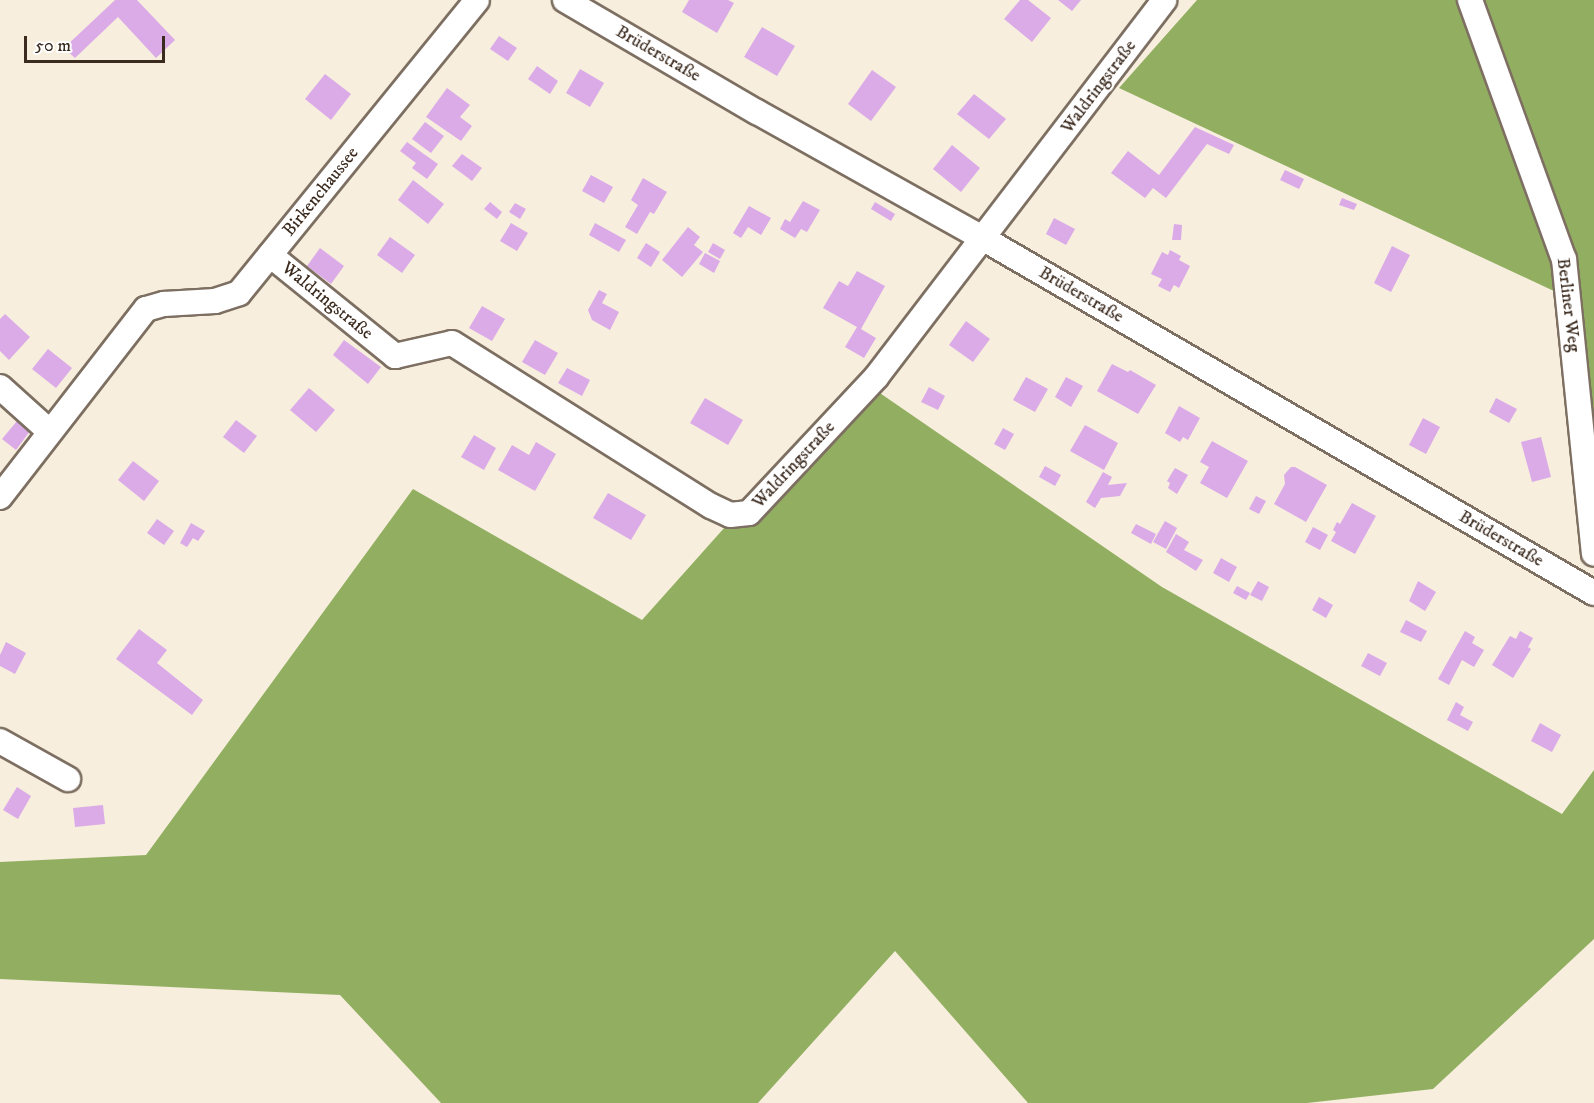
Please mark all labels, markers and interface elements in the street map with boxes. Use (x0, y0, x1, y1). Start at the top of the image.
street label: Brüderstraße (612, 21, 704, 87)
scale bar (27, 24, 168, 62)
text: 50 m (35, 35, 71, 57)
street label: Waldringstraße (1057, 36, 1141, 138)
street label: Birkenchaussee (278, 143, 364, 241)
street label: Berliner Weg (1552, 257, 1584, 353)
street label: Waldringstraße (277, 258, 377, 344)
street label: Brüderstraße (1035, 262, 1127, 328)
street label: Waldringstraße (748, 417, 840, 513)
street label: Brüderstraße (1455, 506, 1547, 572)

